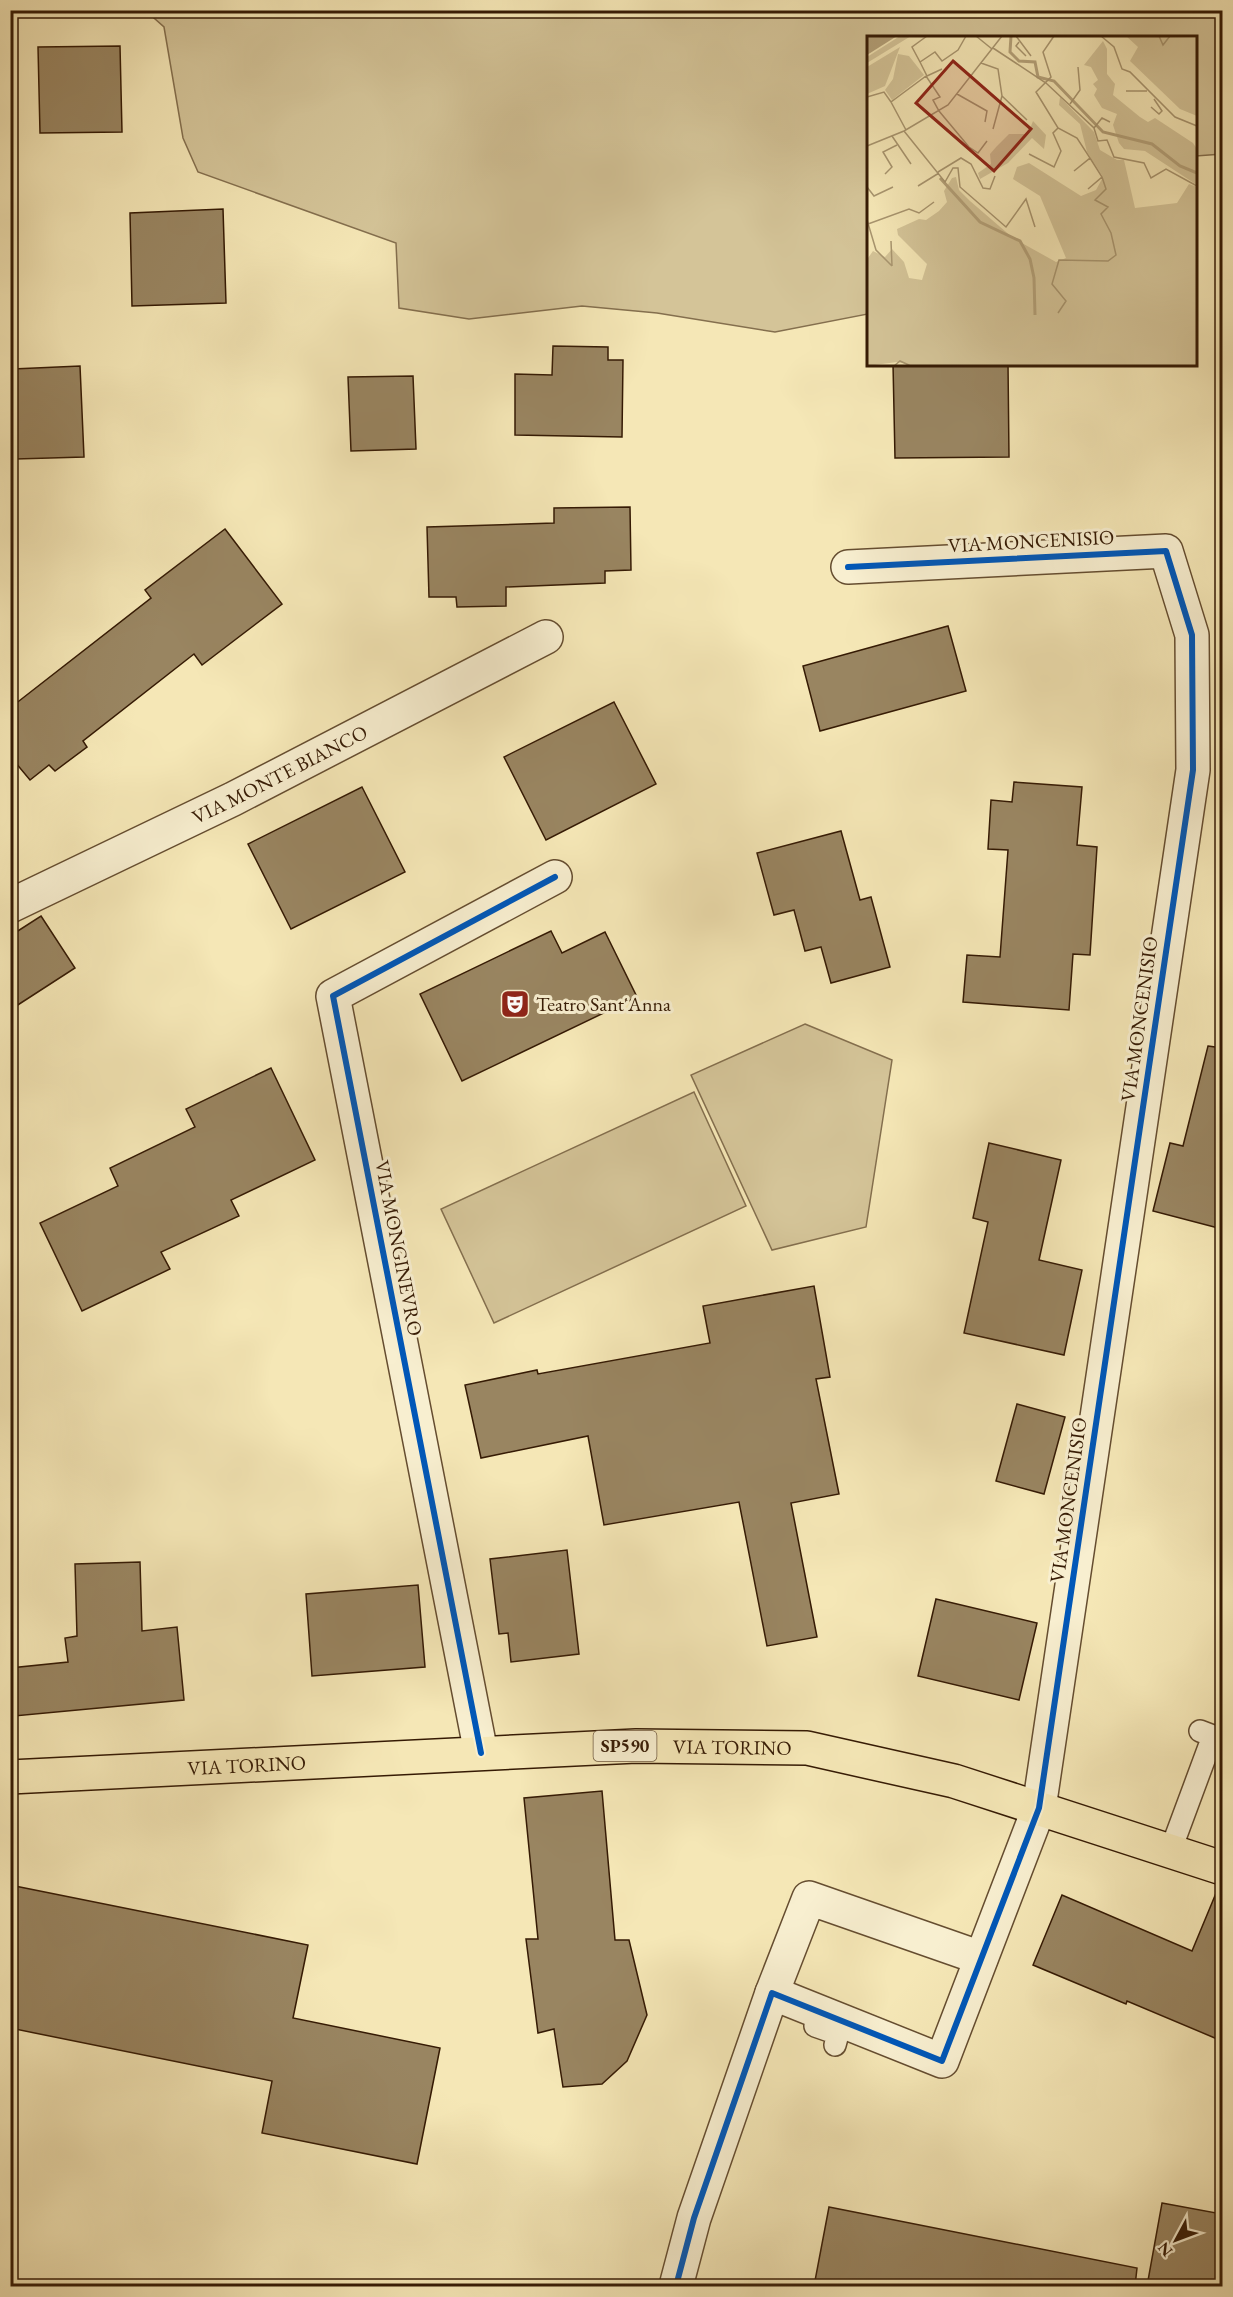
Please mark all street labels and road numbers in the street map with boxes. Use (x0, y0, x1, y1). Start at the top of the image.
street label: VIA MONCENISIO (947, 524, 1115, 558)
street label: VIA MONTE BIANCO (188, 719, 372, 830)
street label: VIA MONCENISIO (1115, 935, 1163, 1103)
street label: VIA MONGINEVRO (369, 1158, 429, 1338)
street label: VIA MONCENISIO (1044, 1416, 1092, 1584)
road number: SP590 (594, 1731, 656, 1761)
street label: VIA TORINO (673, 1733, 792, 1761)
street label: VIA TORINO (187, 1749, 307, 1781)

